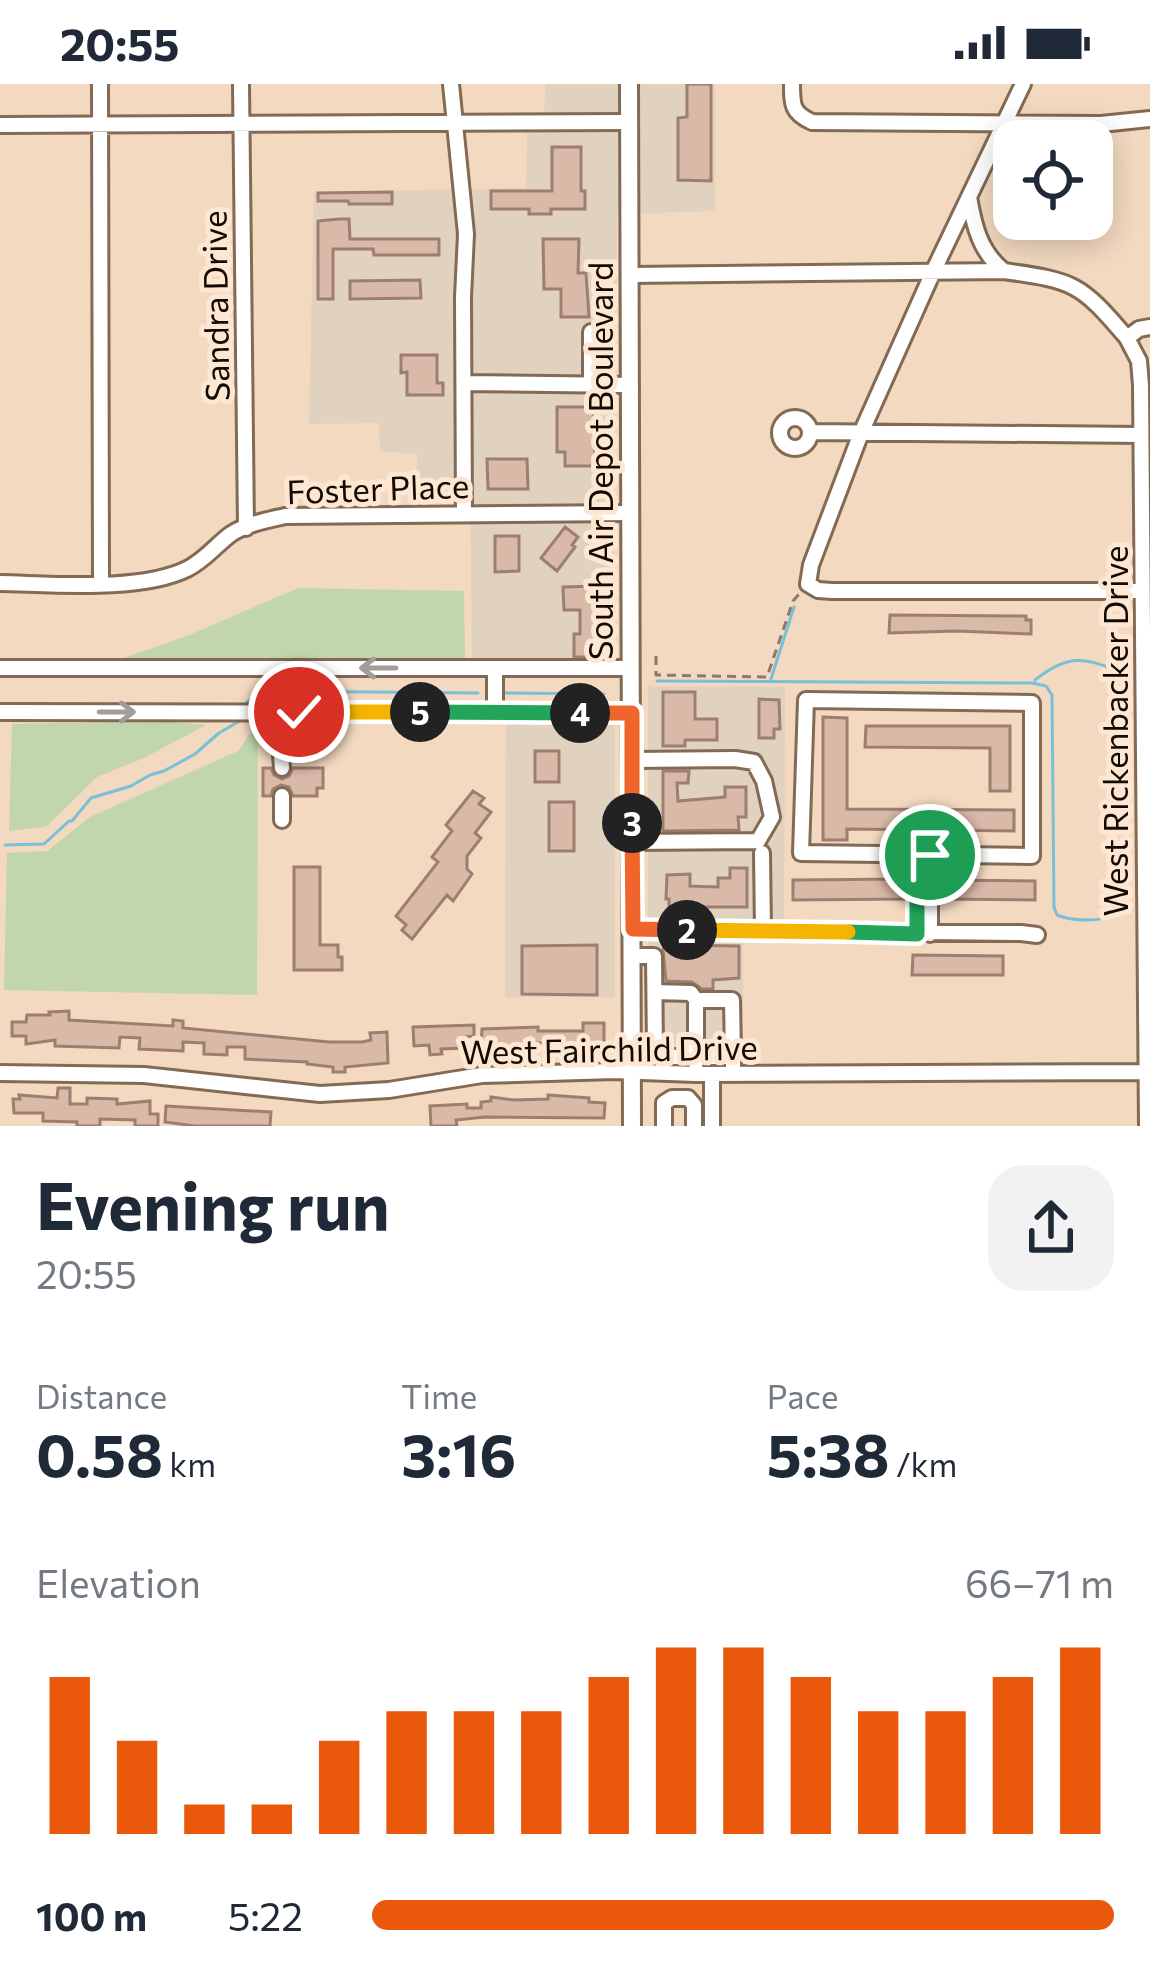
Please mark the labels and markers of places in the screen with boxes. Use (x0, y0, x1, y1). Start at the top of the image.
pin (248, 661, 350, 763)
pin: 5 (390, 682, 450, 742)
pin: 4 (550, 683, 610, 743)
pin: 3 (602, 793, 662, 853)
pin (879, 804, 981, 906)
pin: 2 (657, 900, 717, 960)

